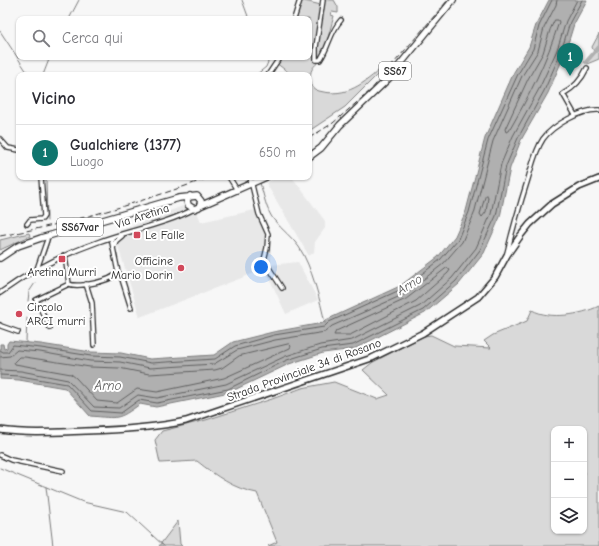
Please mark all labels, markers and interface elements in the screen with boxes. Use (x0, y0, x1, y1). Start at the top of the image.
search box (16, 16, 312, 60)
icon: search (30, 27, 52, 49)
text: Cerca qui (62, 29, 123, 47)
pin: 1 (557, 43, 583, 76)
road number: SS67 (379, 62, 411, 80)
text: Vicino (32, 89, 75, 108)
text: Gualchiere (1377) (70, 136, 181, 154)
text: 1 (42, 145, 48, 160)
text: 650 m (259, 145, 296, 160)
text: Luogo (70, 154, 104, 169)
street label: Via Aretina (113, 201, 171, 231)
road number: SS67var (57, 218, 103, 236)
place label: Le Falle (145, 228, 185, 242)
marker: Le Falle (132, 230, 142, 240)
marker: Aretina Murri (57, 254, 67, 264)
place label: Officine Mario Dorin (111, 254, 173, 282)
your location (251, 257, 271, 277)
marker: Officine Mario Dorin (176, 263, 186, 273)
place label: Aretina Murri (28, 265, 96, 279)
water label: Arno (393, 271, 425, 298)
place label: Circolo ARCI murri (27, 300, 86, 328)
marker: Circolo ARCI murri (14, 309, 24, 319)
street label: Strada Provinciale 34 di Rosano (225, 336, 383, 404)
water label: Arno (94, 378, 122, 393)
map controls (551, 426, 587, 534)
button: + (551, 426, 587, 462)
button: − (551, 462, 587, 498)
button: layers (551, 498, 587, 534)

